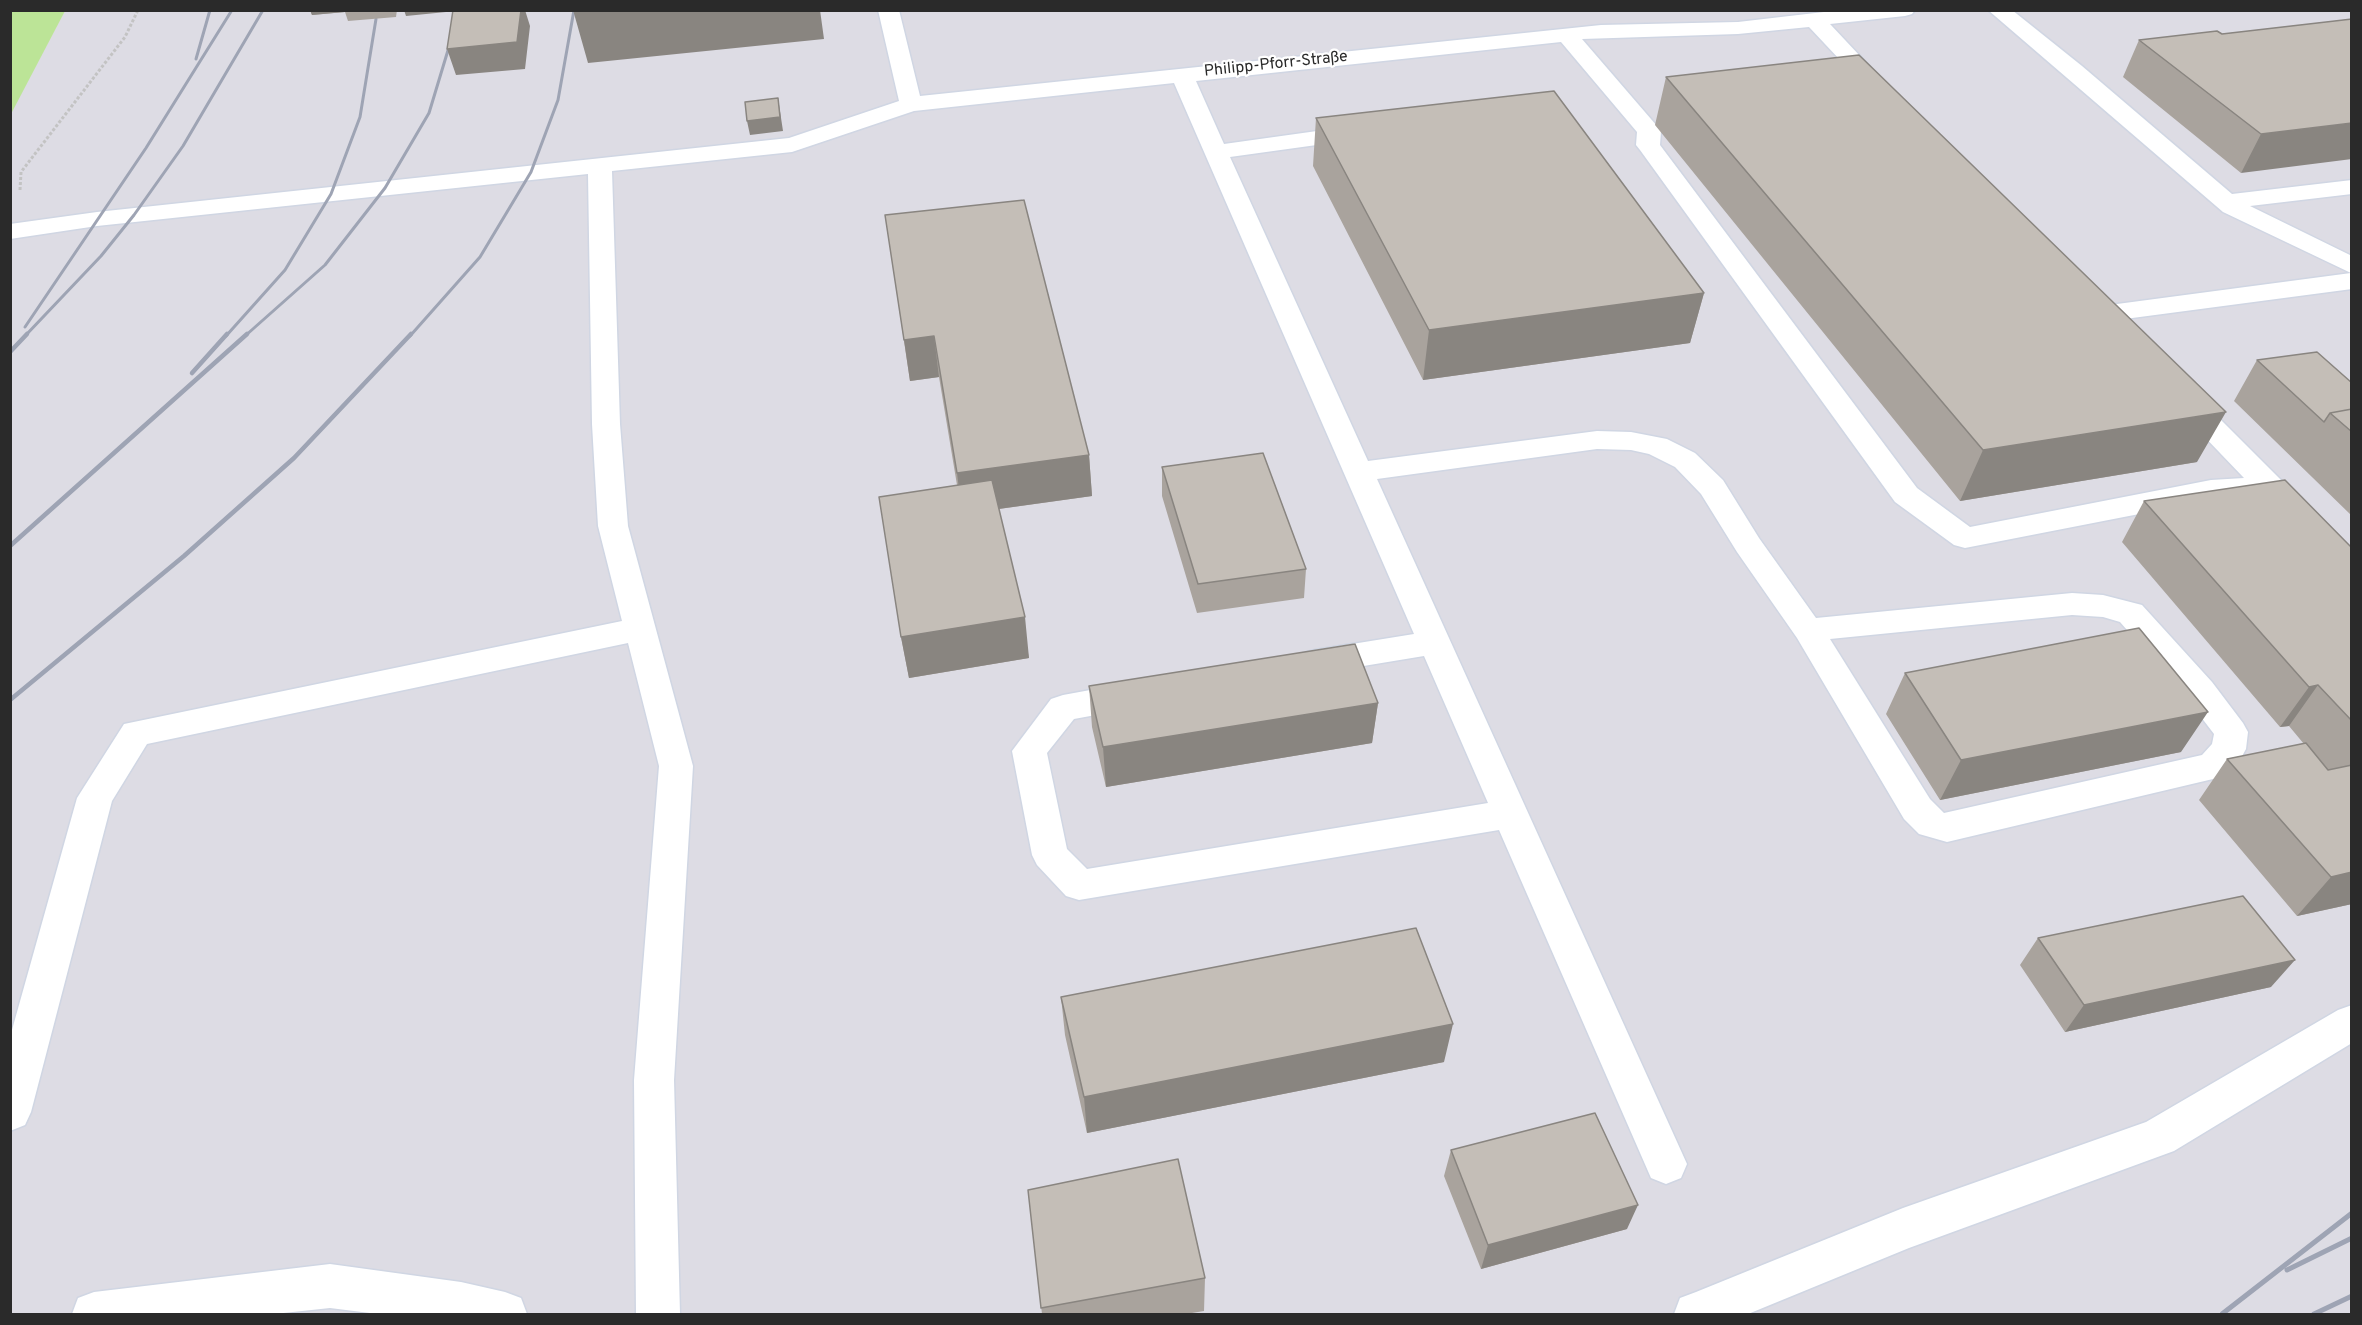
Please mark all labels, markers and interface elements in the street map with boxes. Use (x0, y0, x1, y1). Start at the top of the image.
street label: Philipp-Pforr-Straße (1203, 48, 1349, 82)

